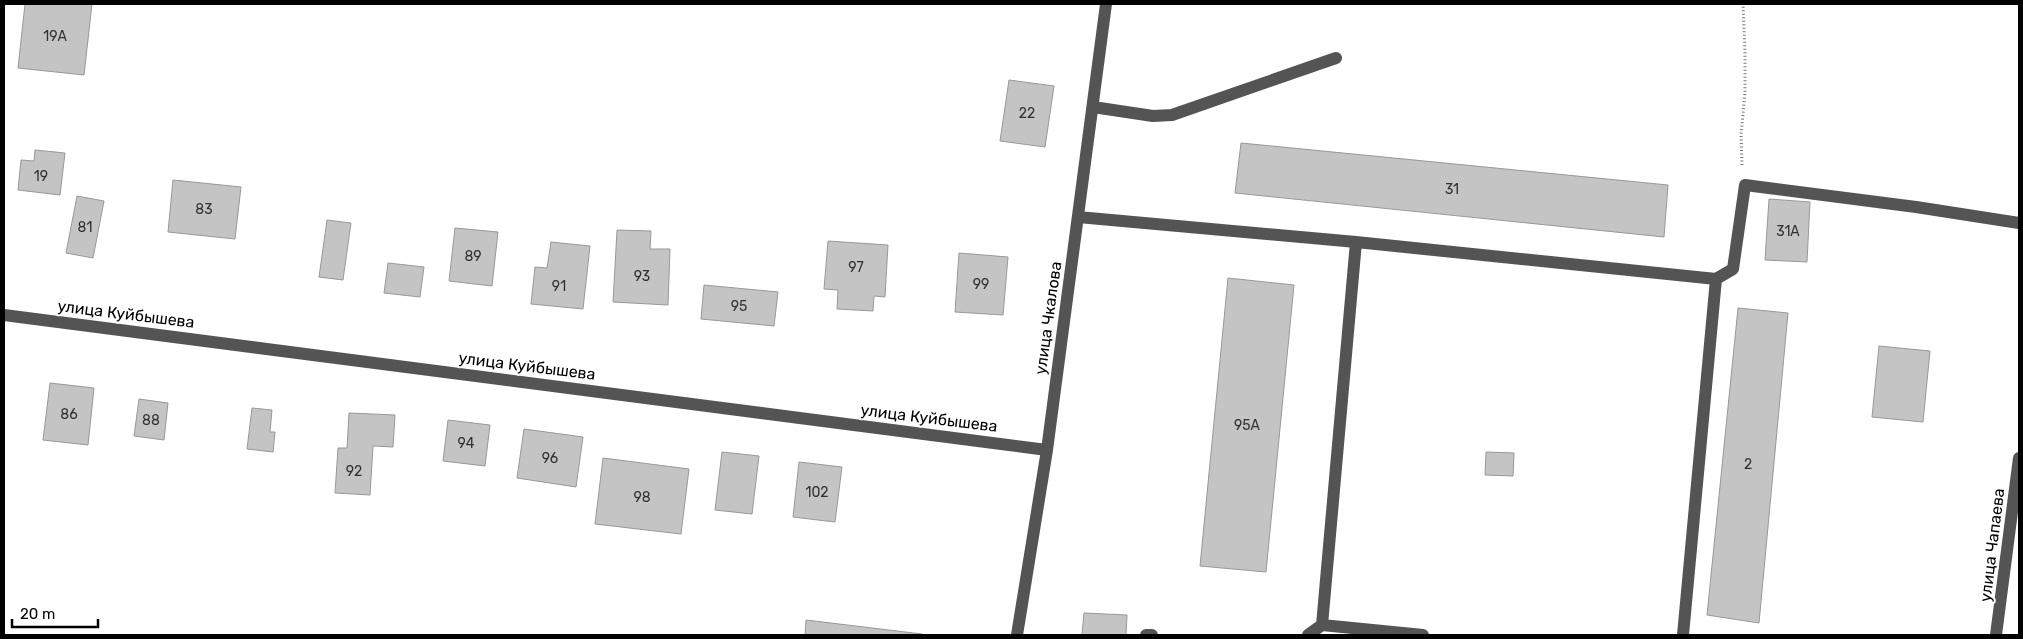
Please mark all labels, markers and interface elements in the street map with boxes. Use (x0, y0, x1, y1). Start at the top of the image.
house number: 19А (43, 28, 67, 45)
house number: 22 (1019, 105, 1035, 122)
house number: 19 (34, 168, 48, 185)
house number: 31 (1445, 181, 1459, 198)
house number: 83 (195, 201, 213, 218)
house number: 81 (78, 219, 92, 236)
house number: 31А (1776, 223, 1800, 240)
house number: 89 (464, 248, 482, 265)
house number: 97 (848, 259, 864, 276)
street label: улица Чкалова (1031, 260, 1065, 376)
house number: 93 (634, 268, 650, 285)
house number: 99 (973, 276, 989, 293)
house number: 91 (552, 278, 566, 295)
street label: улица Куйбышева (56, 296, 196, 332)
house number: 95 (731, 298, 747, 315)
street label: улица Куйбышева (457, 348, 597, 384)
street label: улица Куйбышева (859, 400, 999, 436)
house number: 86 (60, 406, 78, 423)
house number: 88 (142, 412, 160, 429)
house number: 95А (1234, 417, 1261, 434)
house number: 94 (458, 435, 475, 452)
house number: 96 (542, 450, 558, 467)
house number: 2 (1744, 456, 1752, 473)
house number: 92 (346, 463, 362, 480)
house number: 102 (805, 484, 829, 501)
street label: улица Чапаева (1976, 487, 2008, 603)
house number: 98 (633, 489, 651, 506)
scale bar (12, 596, 99, 628)
text: 20 m (20, 605, 55, 623)

